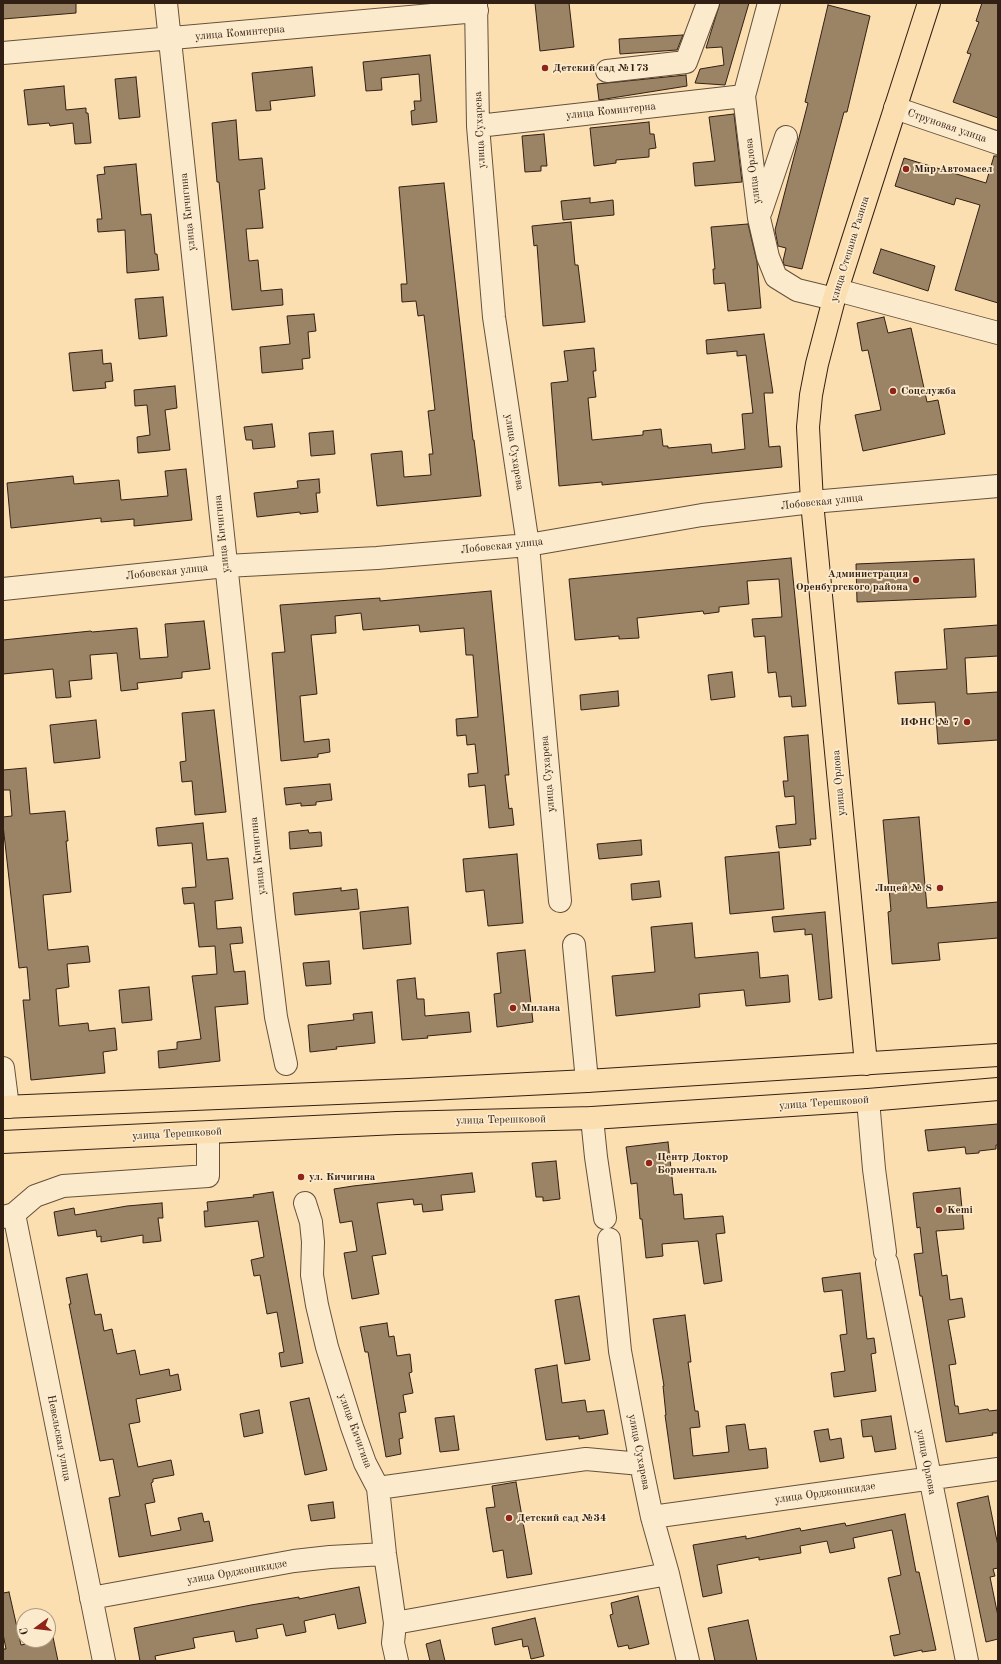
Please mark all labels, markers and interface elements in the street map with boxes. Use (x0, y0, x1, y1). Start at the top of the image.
street label: улица Коминтерна (194, 22, 286, 44)
place label: Детский сад №173 (553, 61, 649, 75)
marker: Детский сад №173 (540, 63, 550, 73)
street label: улица Сухарева (471, 91, 489, 169)
street label: улица Коминтерна (565, 100, 657, 122)
street label: Струновая улица (906, 106, 988, 146)
street label: улица Орлова (742, 137, 764, 205)
place label: Мир Автомасел (914, 162, 993, 176)
marker: Мир Автомасел (901, 164, 911, 174)
street label: улица Кичигина (177, 172, 199, 252)
street label: улица Степана Разина (828, 195, 872, 303)
place label: Соцслужба (901, 384, 956, 398)
marker: Соцслужба (888, 386, 898, 396)
street label: улица Сухарева (501, 413, 527, 491)
street label: Лобовская улица (780, 491, 864, 513)
street label: улица Кичигина (211, 494, 233, 574)
street label: Лобовская улица (460, 535, 544, 557)
street label: Лобовская улица (125, 561, 209, 583)
place label: Администрация Оренбургского района (796, 567, 908, 593)
marker: Администрация Оренбургского района (911, 575, 921, 585)
place label: ИФНС № 7 (900, 715, 959, 729)
marker: ИФНС № 7 (962, 717, 972, 727)
street label: улица Сухарева (538, 735, 558, 813)
street label: улица Орлова (830, 749, 848, 817)
street label: улица Кичигина (247, 816, 269, 896)
place label: Лицей № 8 (875, 881, 932, 895)
marker: Лицей № 8 (935, 883, 945, 893)
place label: Милана (521, 1001, 560, 1015)
marker: Милана (508, 1003, 518, 1013)
street label: улица Терешковой (779, 1093, 869, 1113)
street label: улица Терешковой (456, 1113, 546, 1127)
street label: улица Терешковой (132, 1125, 222, 1143)
place label: Центр Доктор Борменталь (657, 1150, 728, 1176)
marker: Центр Доктор Борменталь (644, 1158, 654, 1168)
place label: ул. Кичигина (309, 1170, 375, 1184)
marker: ул. Кичигина (296, 1172, 306, 1182)
place label: Kemi (947, 1203, 973, 1217)
marker: Kemi (934, 1205, 944, 1215)
street label: улица Кичигина (335, 1392, 375, 1470)
street label: Невельская улица (44, 1394, 74, 1482)
street label: улица Сухарева (625, 1413, 653, 1491)
street label: улица Орлова (913, 1428, 939, 1496)
street label: улица Орджоникидзе (774, 1479, 876, 1507)
place label: Детский сад №34 (517, 1511, 606, 1525)
marker: Детский сад №34 (504, 1513, 514, 1523)
street label: улица Орджоникидзе (186, 1557, 288, 1587)
north arrow (16, 1608, 56, 1648)
text: С (19, 1626, 31, 1636)

